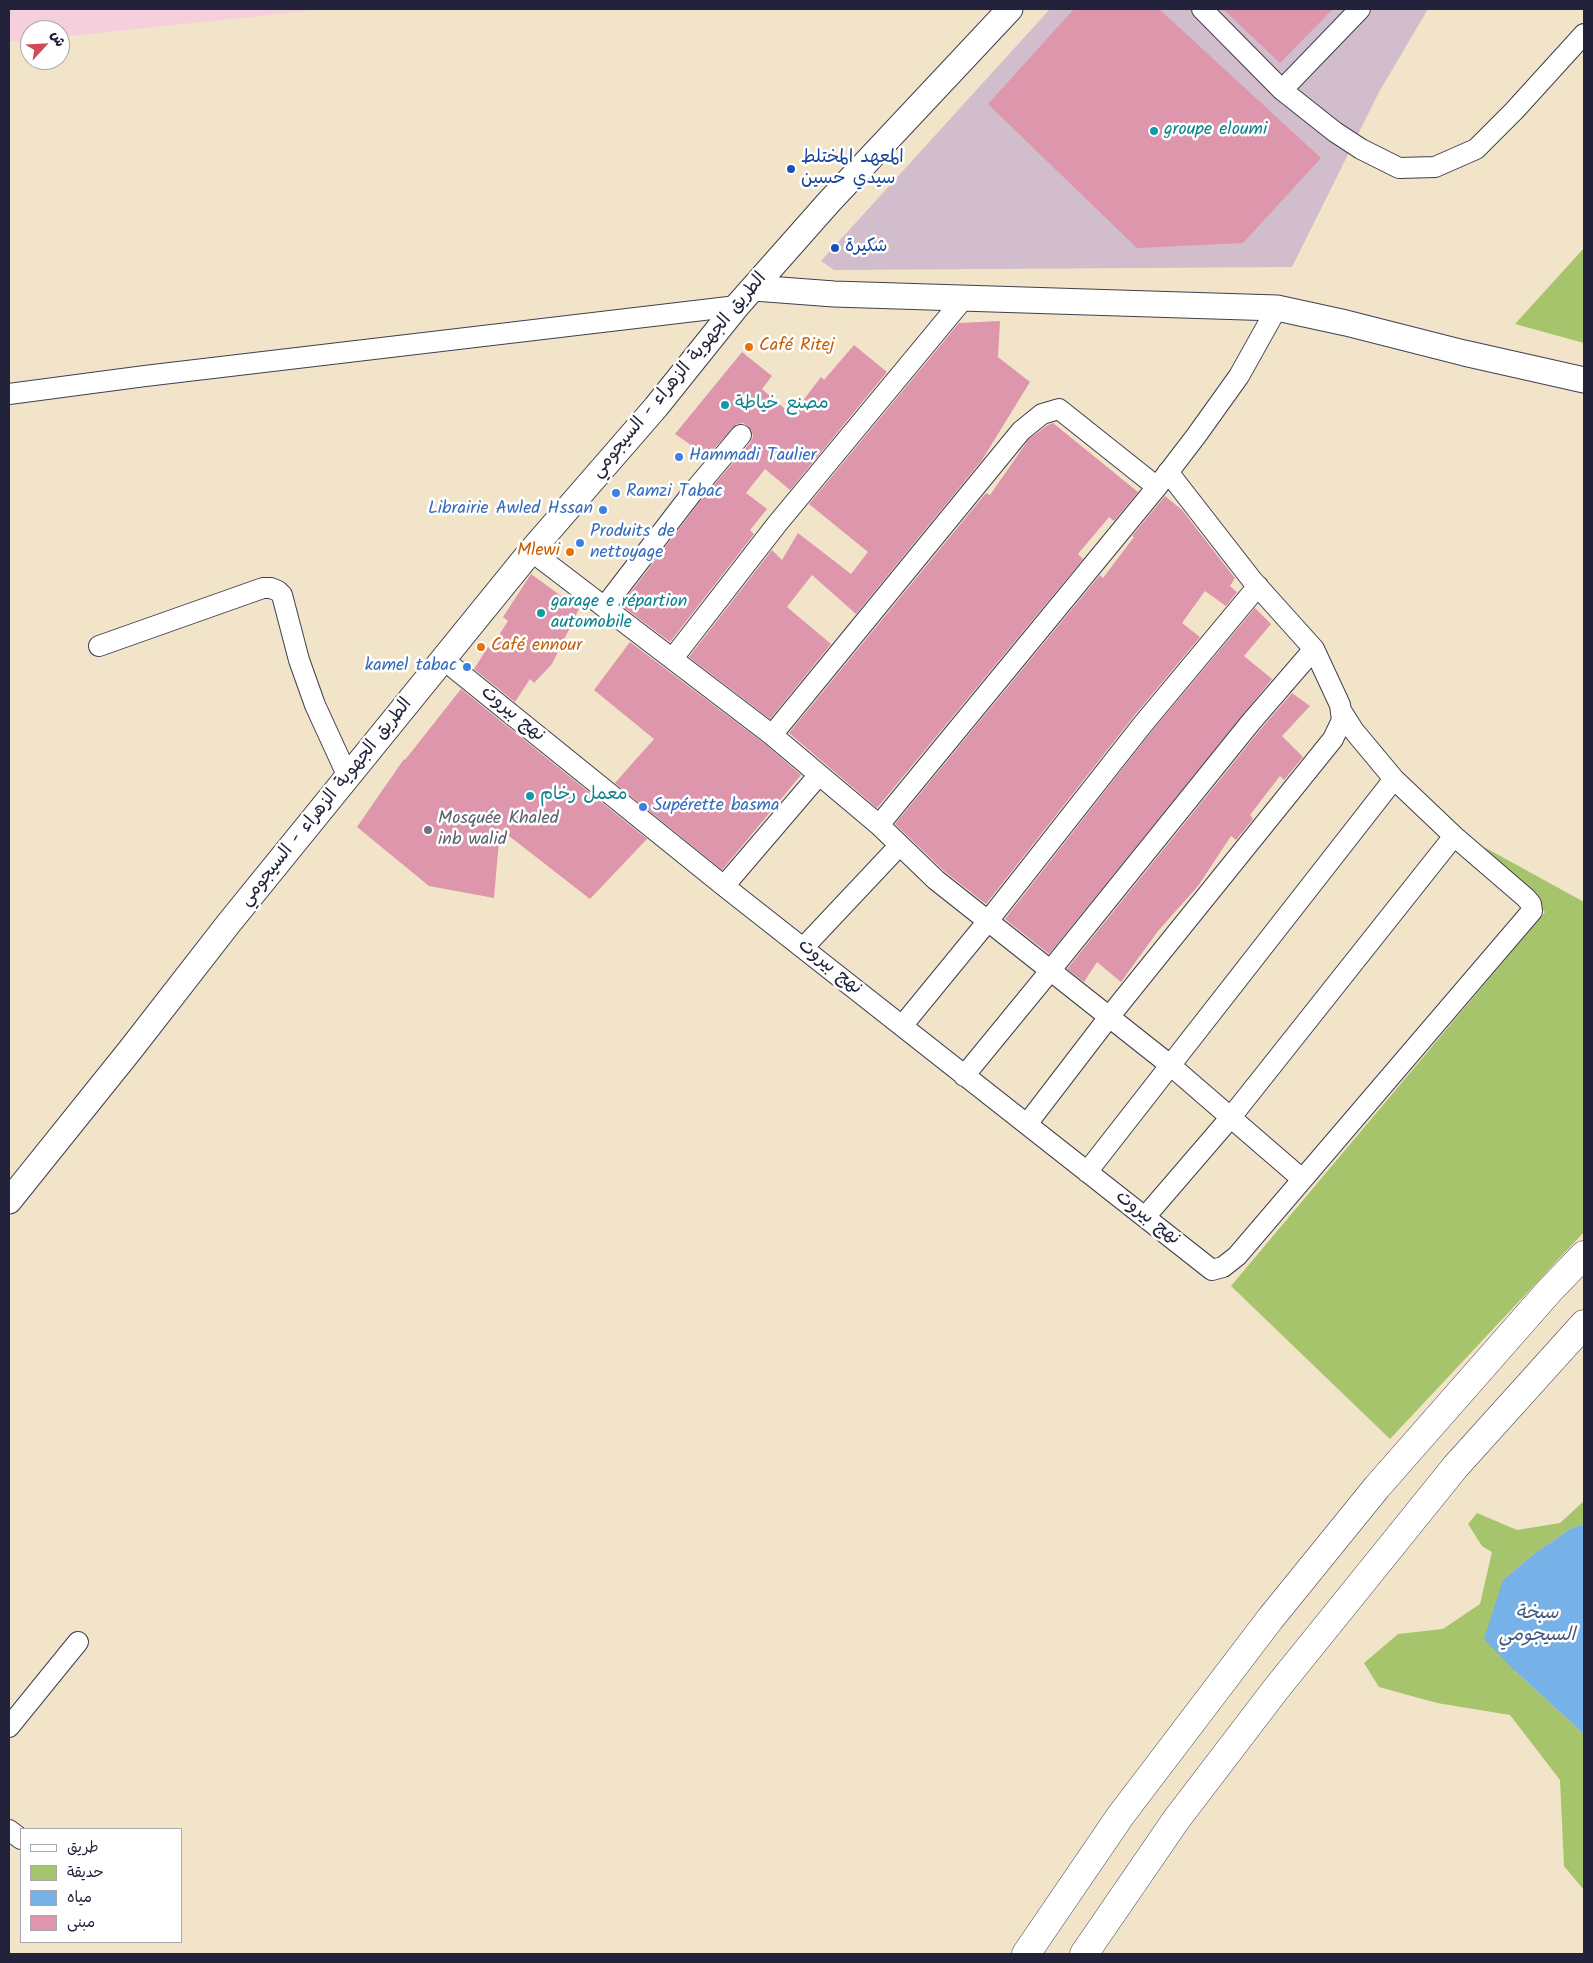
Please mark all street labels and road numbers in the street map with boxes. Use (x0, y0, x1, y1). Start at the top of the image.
street label: الطريق الجهوية الزهراء - السيجومي (588, 269, 772, 483)
street label: نهج بيروت (476, 683, 548, 747)
street label: الطريق الجهوية الزهراء - السيجومي (236, 695, 418, 911)
street label: نهج بيروت (793, 936, 865, 1000)
street label: نهج بيروت (1110, 1187, 1184, 1251)

